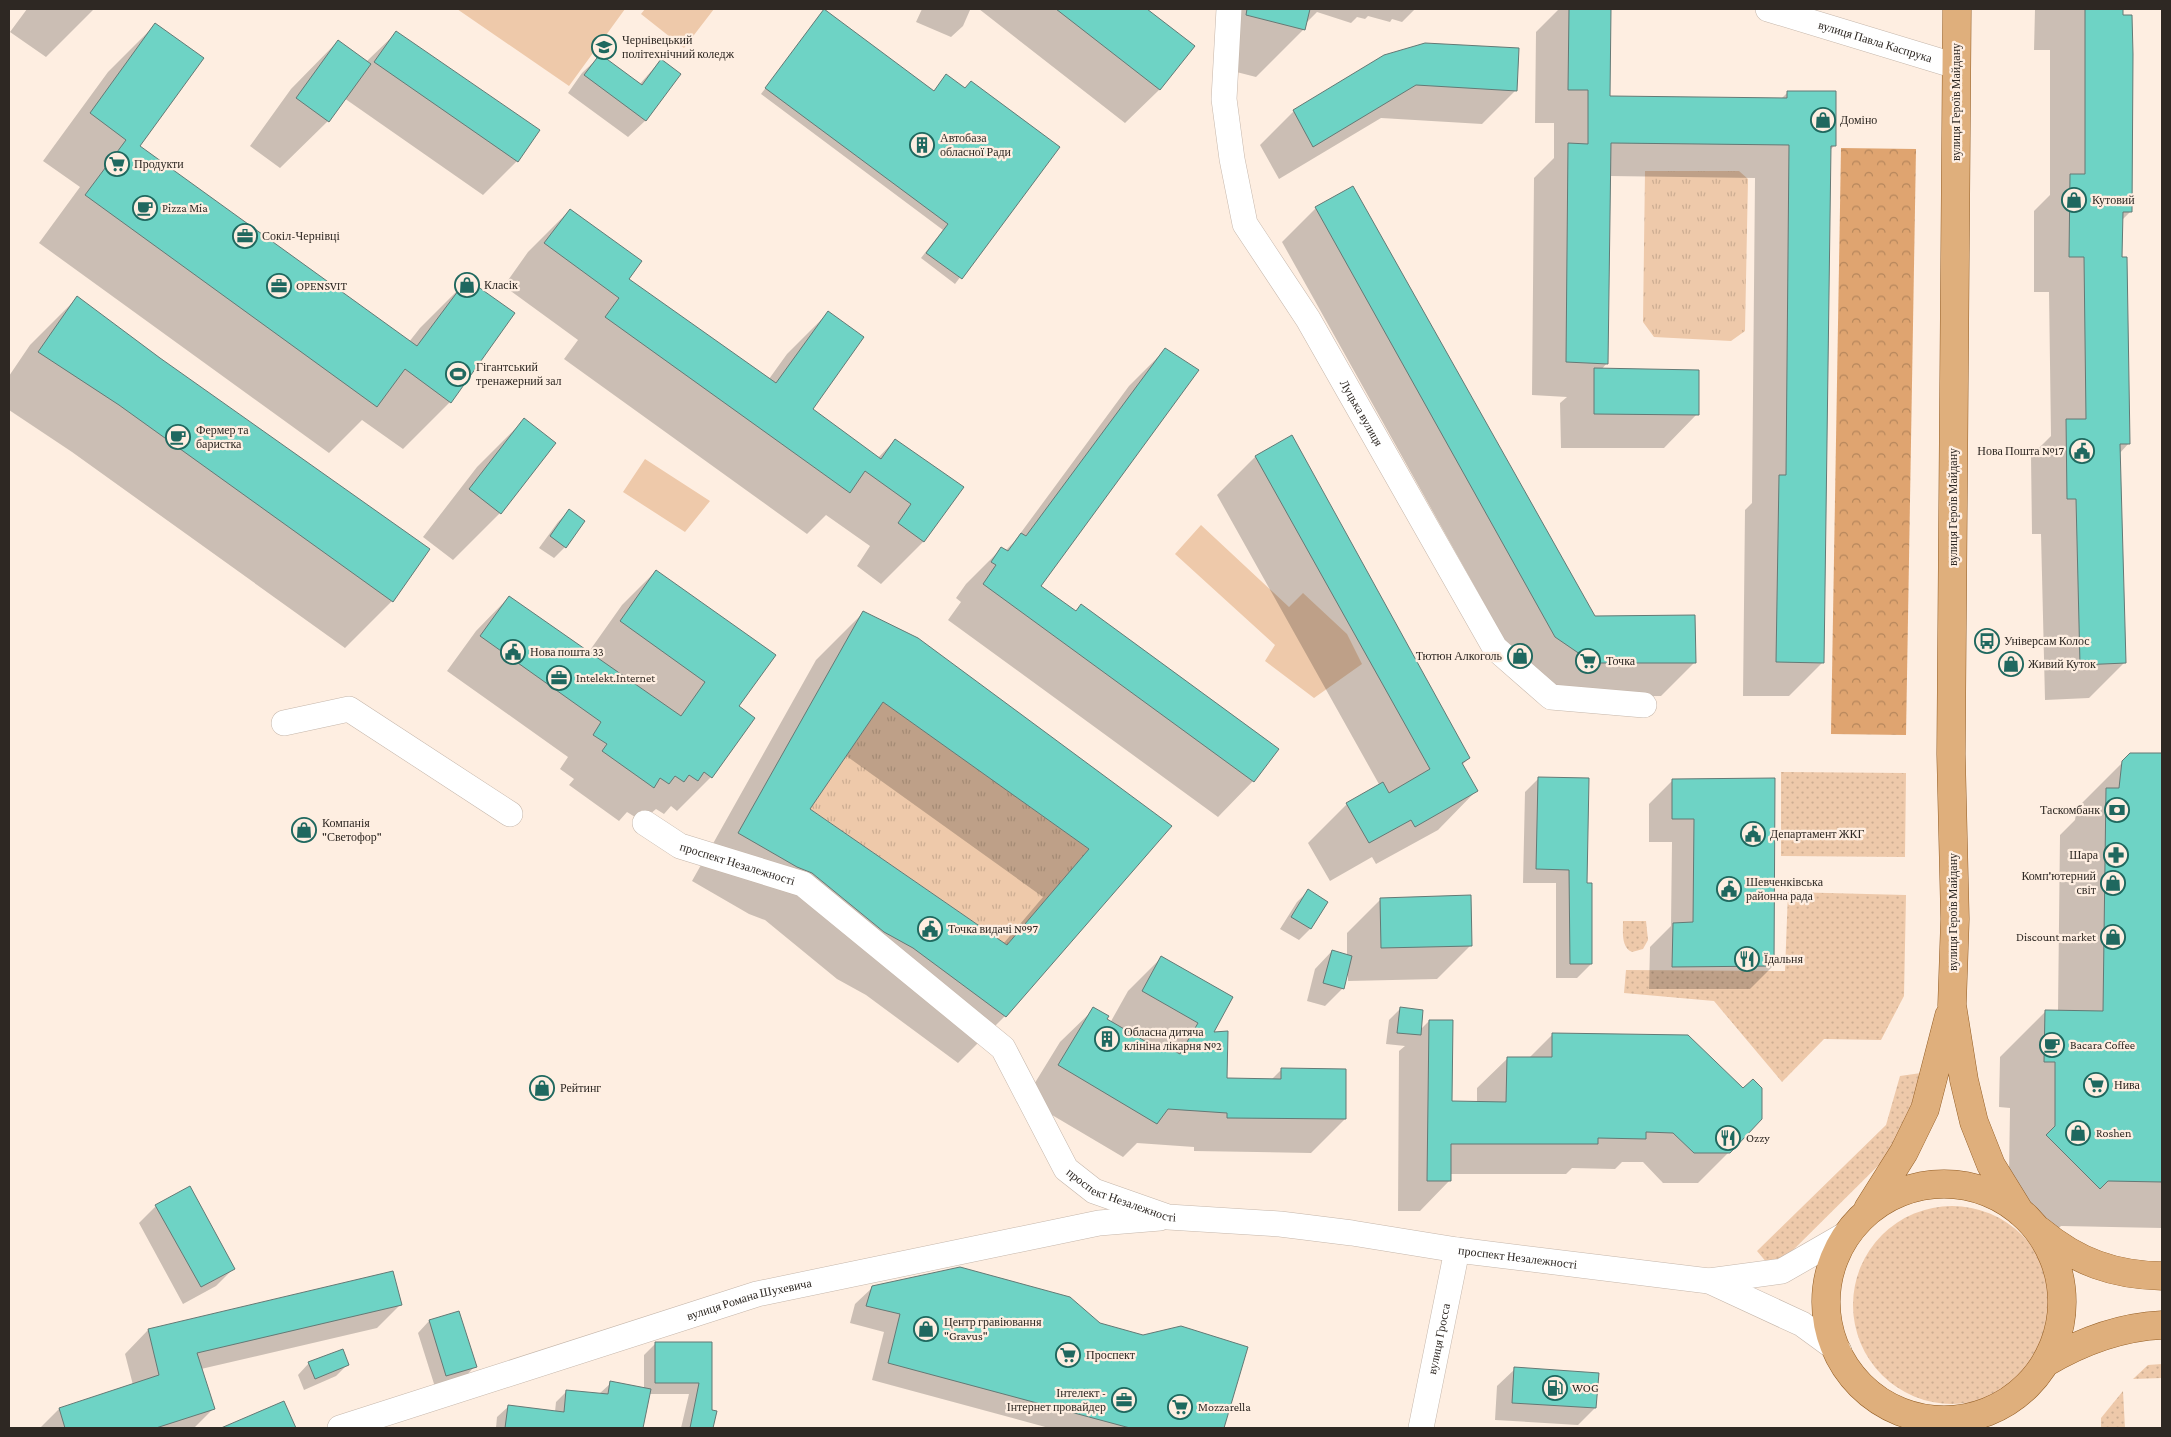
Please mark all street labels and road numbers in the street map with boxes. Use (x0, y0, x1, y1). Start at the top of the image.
street label: вулиця Павла Каспрука (1817, 18, 1934, 66)
street label: вулиця Героїв Майдану (1949, 43, 1963, 161)
street label: Луцька вулиця (1337, 377, 1386, 449)
street label: вулиця Героїв Майдану (1946, 448, 1960, 566)
street label: проспект Незалежності (678, 839, 797, 888)
street label: вулиця Героїв Майдану (1946, 853, 1960, 971)
street label: проспект Незалежності (1064, 1165, 1177, 1225)
street label: проспект Незалежності (1457, 1243, 1579, 1272)
street label: вулиця Романа Шухевича (685, 1276, 813, 1323)
street label: вулиця Гросса (1425, 1301, 1453, 1375)

